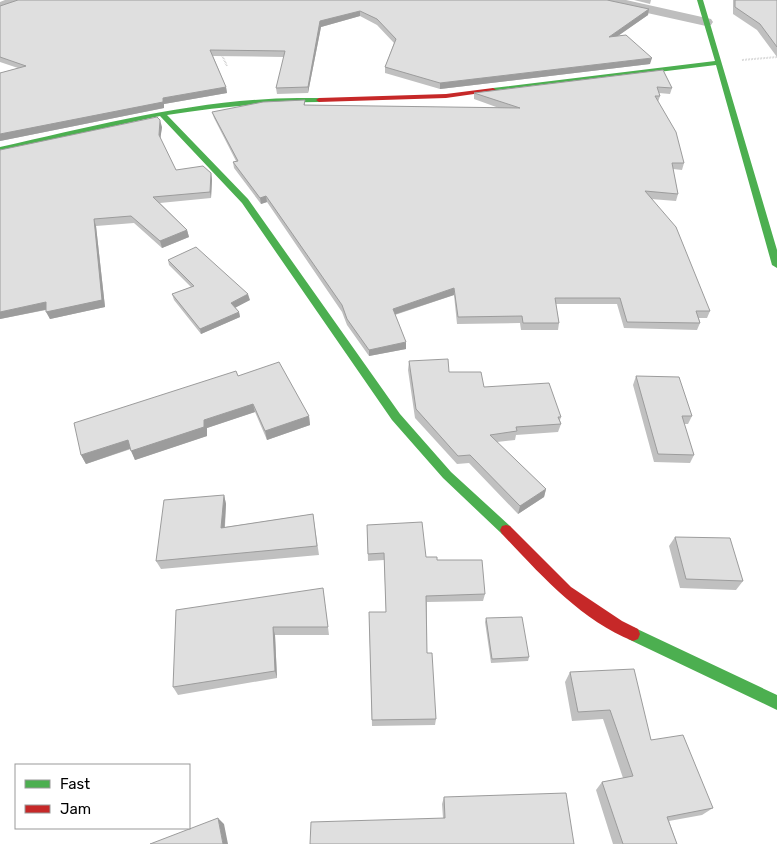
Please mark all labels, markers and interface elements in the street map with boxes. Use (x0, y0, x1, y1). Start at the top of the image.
legend (15, 764, 190, 829)
text: Fast (60, 775, 90, 793)
text: Jam (60, 800, 91, 818)

